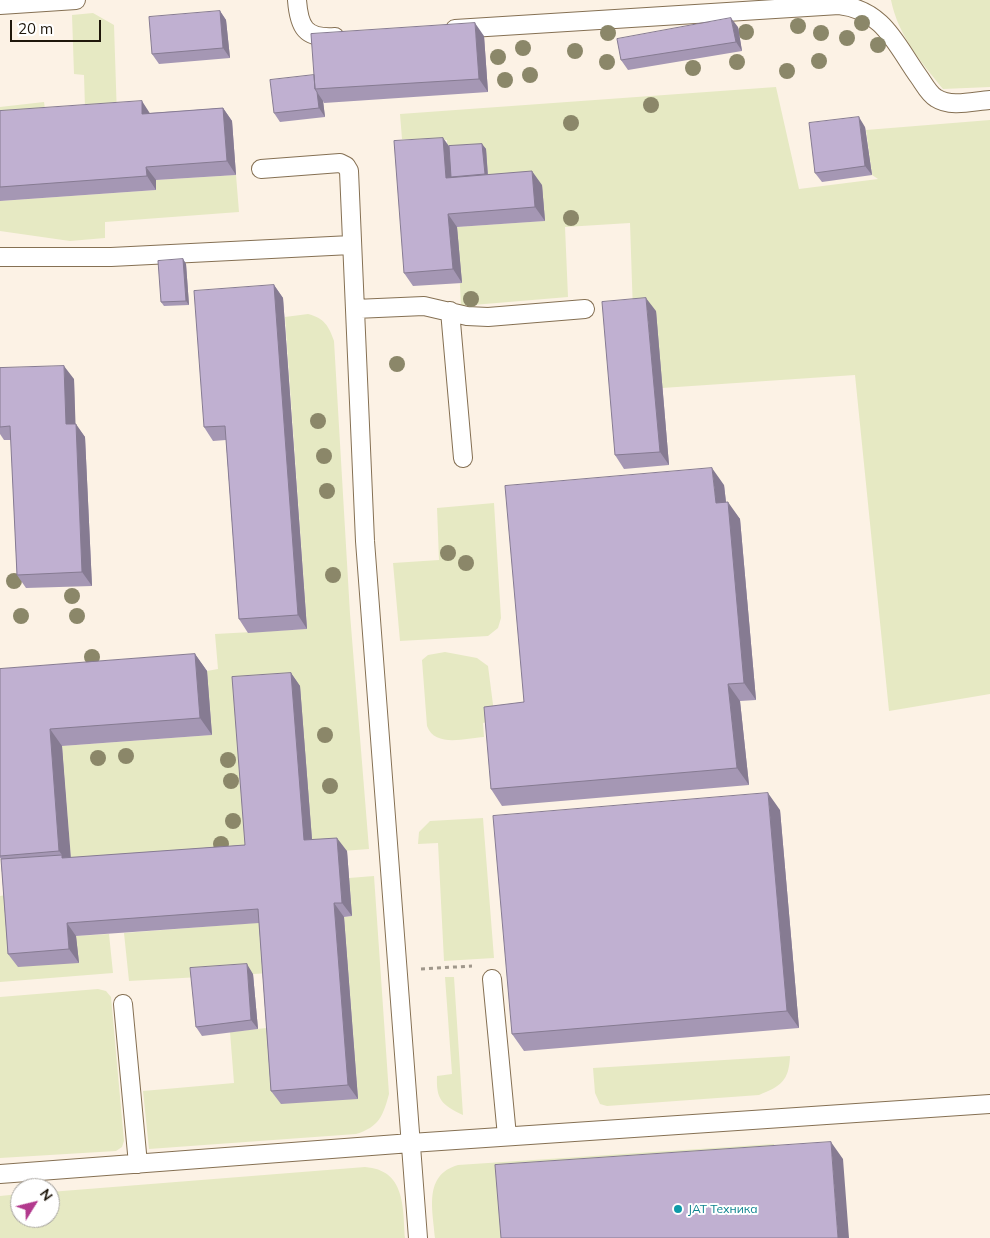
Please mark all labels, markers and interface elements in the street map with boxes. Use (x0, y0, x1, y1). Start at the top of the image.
scale bar (12, 10, 104, 42)
text: 20 m (18, 19, 53, 38)
north arrow (10, 1178, 60, 1228)
text: N (36, 1185, 57, 1204)
place label: ЈАТ Техника (688, 1202, 758, 1216)
marker: ЈАТ Техника (672, 1203, 684, 1215)

